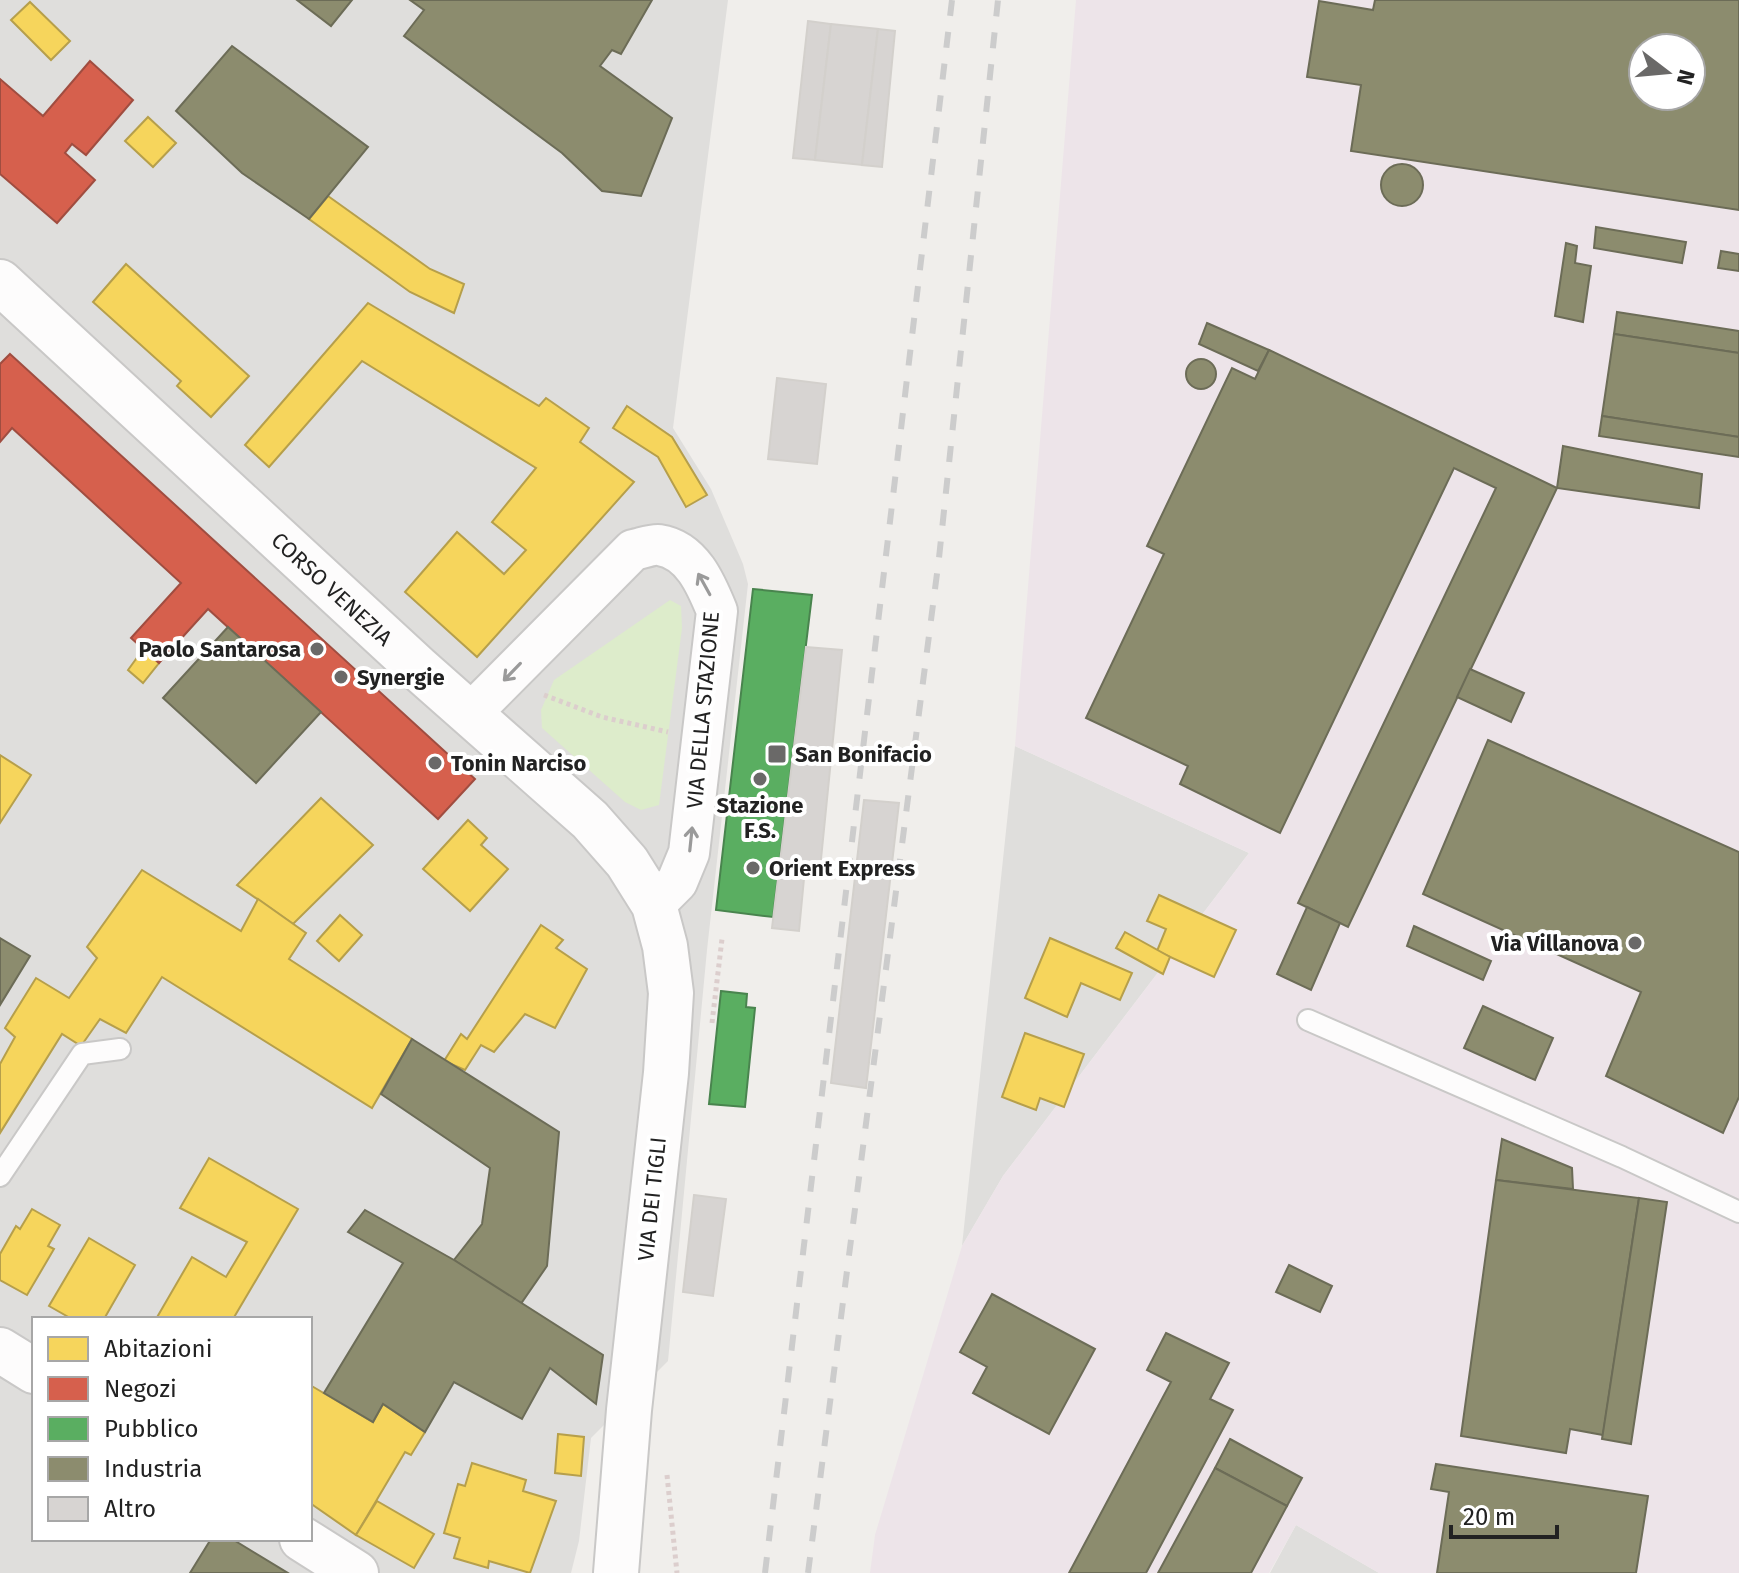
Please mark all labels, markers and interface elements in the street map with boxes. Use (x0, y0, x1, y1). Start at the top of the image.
north arrow (1627, 32, 1707, 112)
text: N (1671, 67, 1701, 88)
street label: CORSO VENEZIA (266, 526, 398, 651)
one-way arrow (696, 573, 712, 596)
street label: VIA DELLA STAZIONE (681, 610, 725, 810)
place label: Paolo Santarosa (138, 636, 301, 663)
marker: Paolo Santarosa (308, 640, 326, 658)
one-way arrow (502, 662, 521, 682)
place label: Synergie (357, 664, 445, 691)
marker: Synergie (332, 668, 350, 686)
place label: San Bonifacio (795, 741, 932, 768)
marker: San Bonifacio (766, 743, 788, 765)
place label: Tonin Narciso (451, 750, 586, 777)
marker: Tonin Narciso (426, 754, 444, 772)
marker: Stazione F.S. (751, 770, 769, 788)
place label: Stazione F.S. (717, 792, 803, 844)
one-way arrow (683, 827, 698, 853)
place label: Orient Express (769, 855, 916, 882)
marker: Orient Express (744, 859, 762, 877)
place label: Via Villanova (1490, 930, 1619, 957)
marker: Via Villanova (1626, 934, 1644, 952)
street label: VIA DEI TIGLI (632, 1136, 672, 1262)
legend (32, 1317, 312, 1541)
text: Abitazioni (104, 1335, 212, 1363)
text: Negozi (104, 1375, 177, 1403)
text: Pubblico (104, 1415, 199, 1443)
text: Industria (104, 1455, 202, 1483)
scale bar (1451, 1489, 1557, 1539)
text: Altro (104, 1495, 156, 1523)
text: 20 m (1463, 1503, 1515, 1531)

